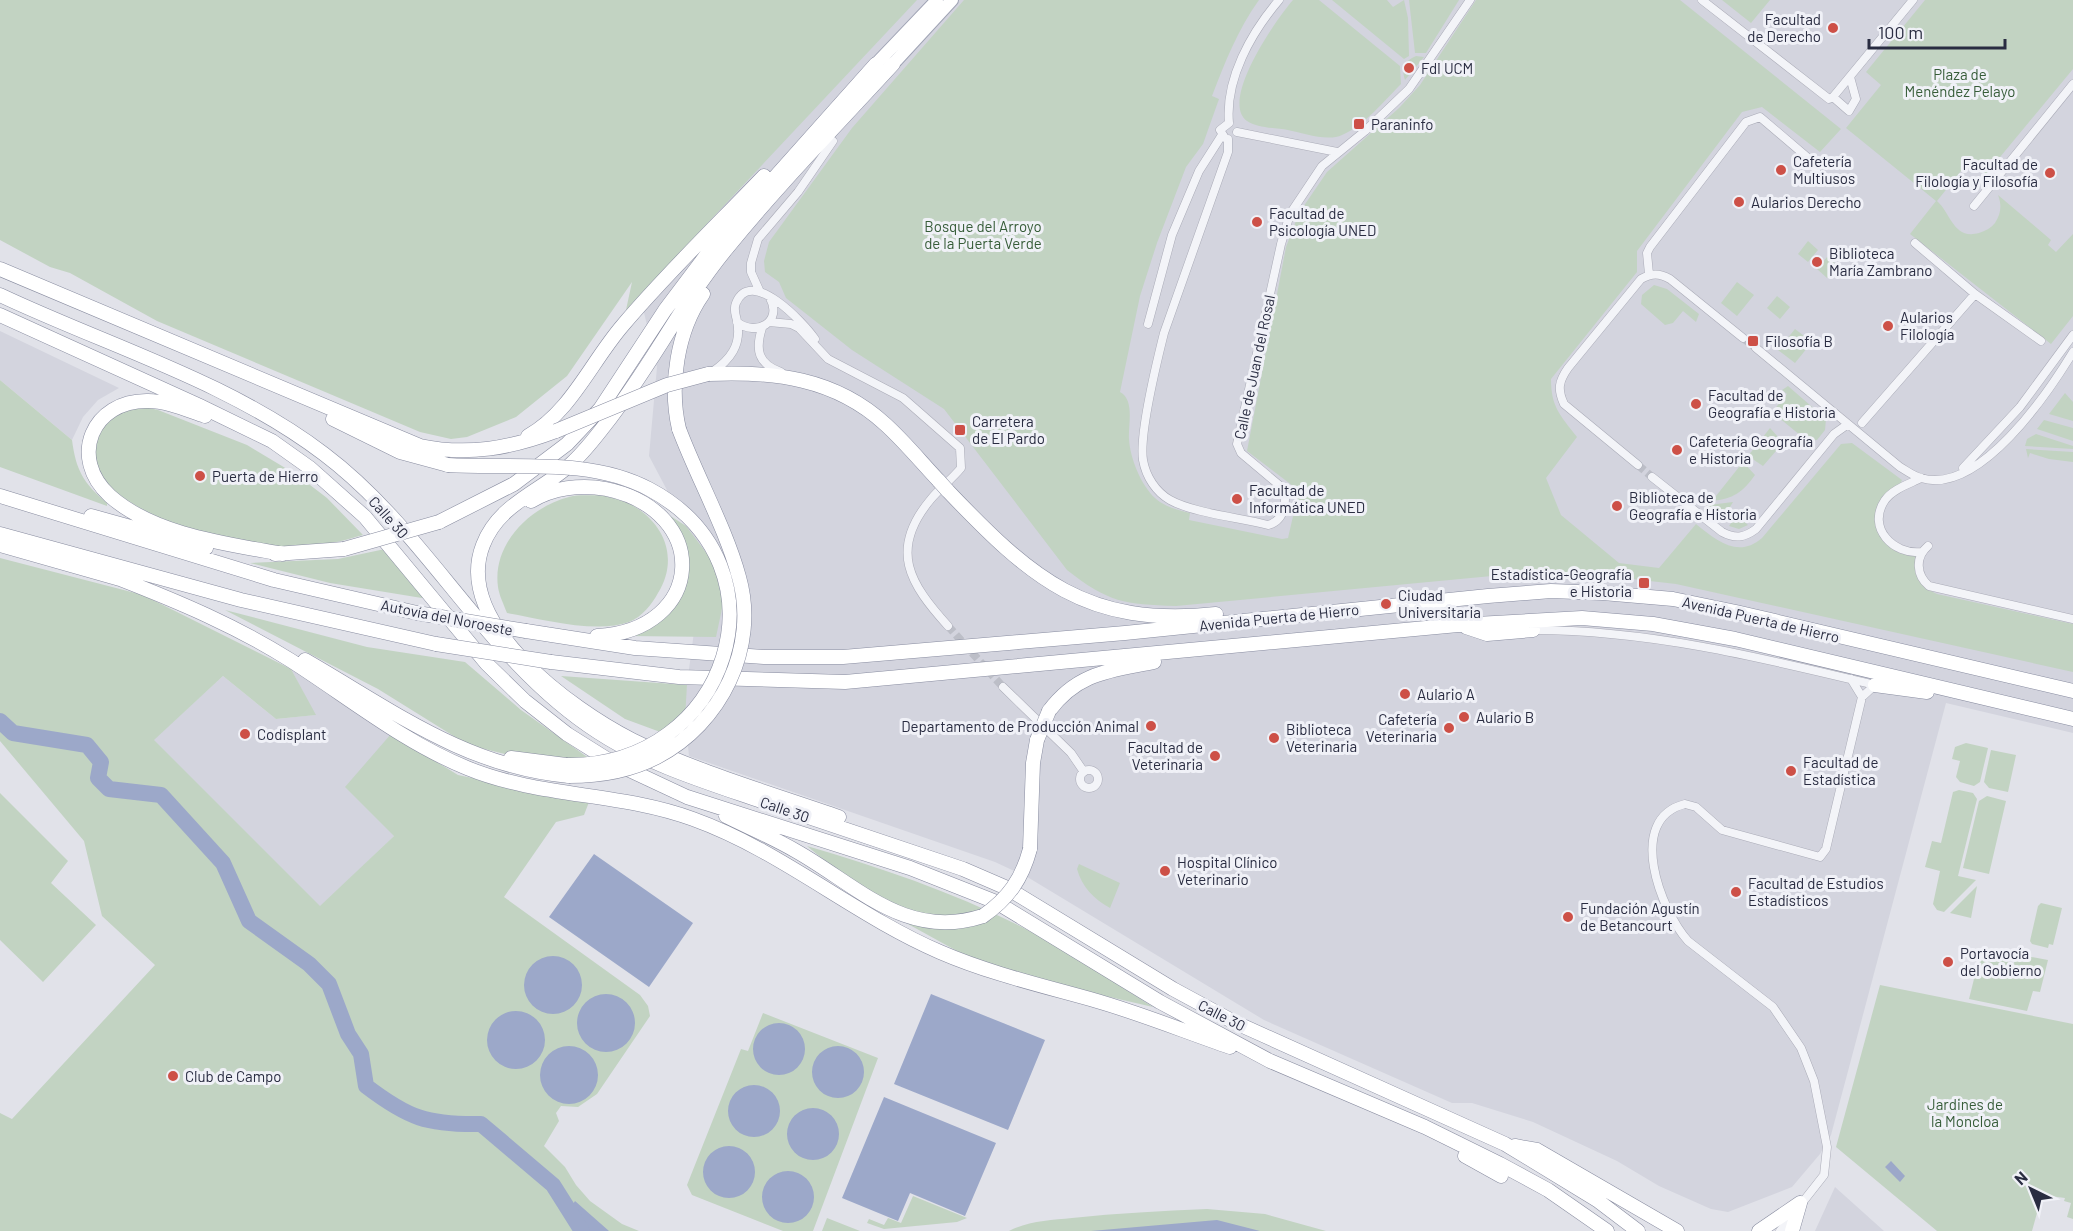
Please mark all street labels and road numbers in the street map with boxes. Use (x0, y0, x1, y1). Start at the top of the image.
street label: Calle de Juan del Rosal (1230, 293, 1278, 441)
street label: Calle 30 (365, 492, 413, 542)
street label: Avenida Puerta de Hierro (1681, 592, 1841, 646)
street label: Autovía del Noroeste (379, 595, 515, 639)
street label: Avenida Puerta de Hierro (1198, 600, 1360, 634)
street label: Calle 30 (758, 792, 812, 826)
street label: Calle 30 (1195, 995, 1249, 1035)

